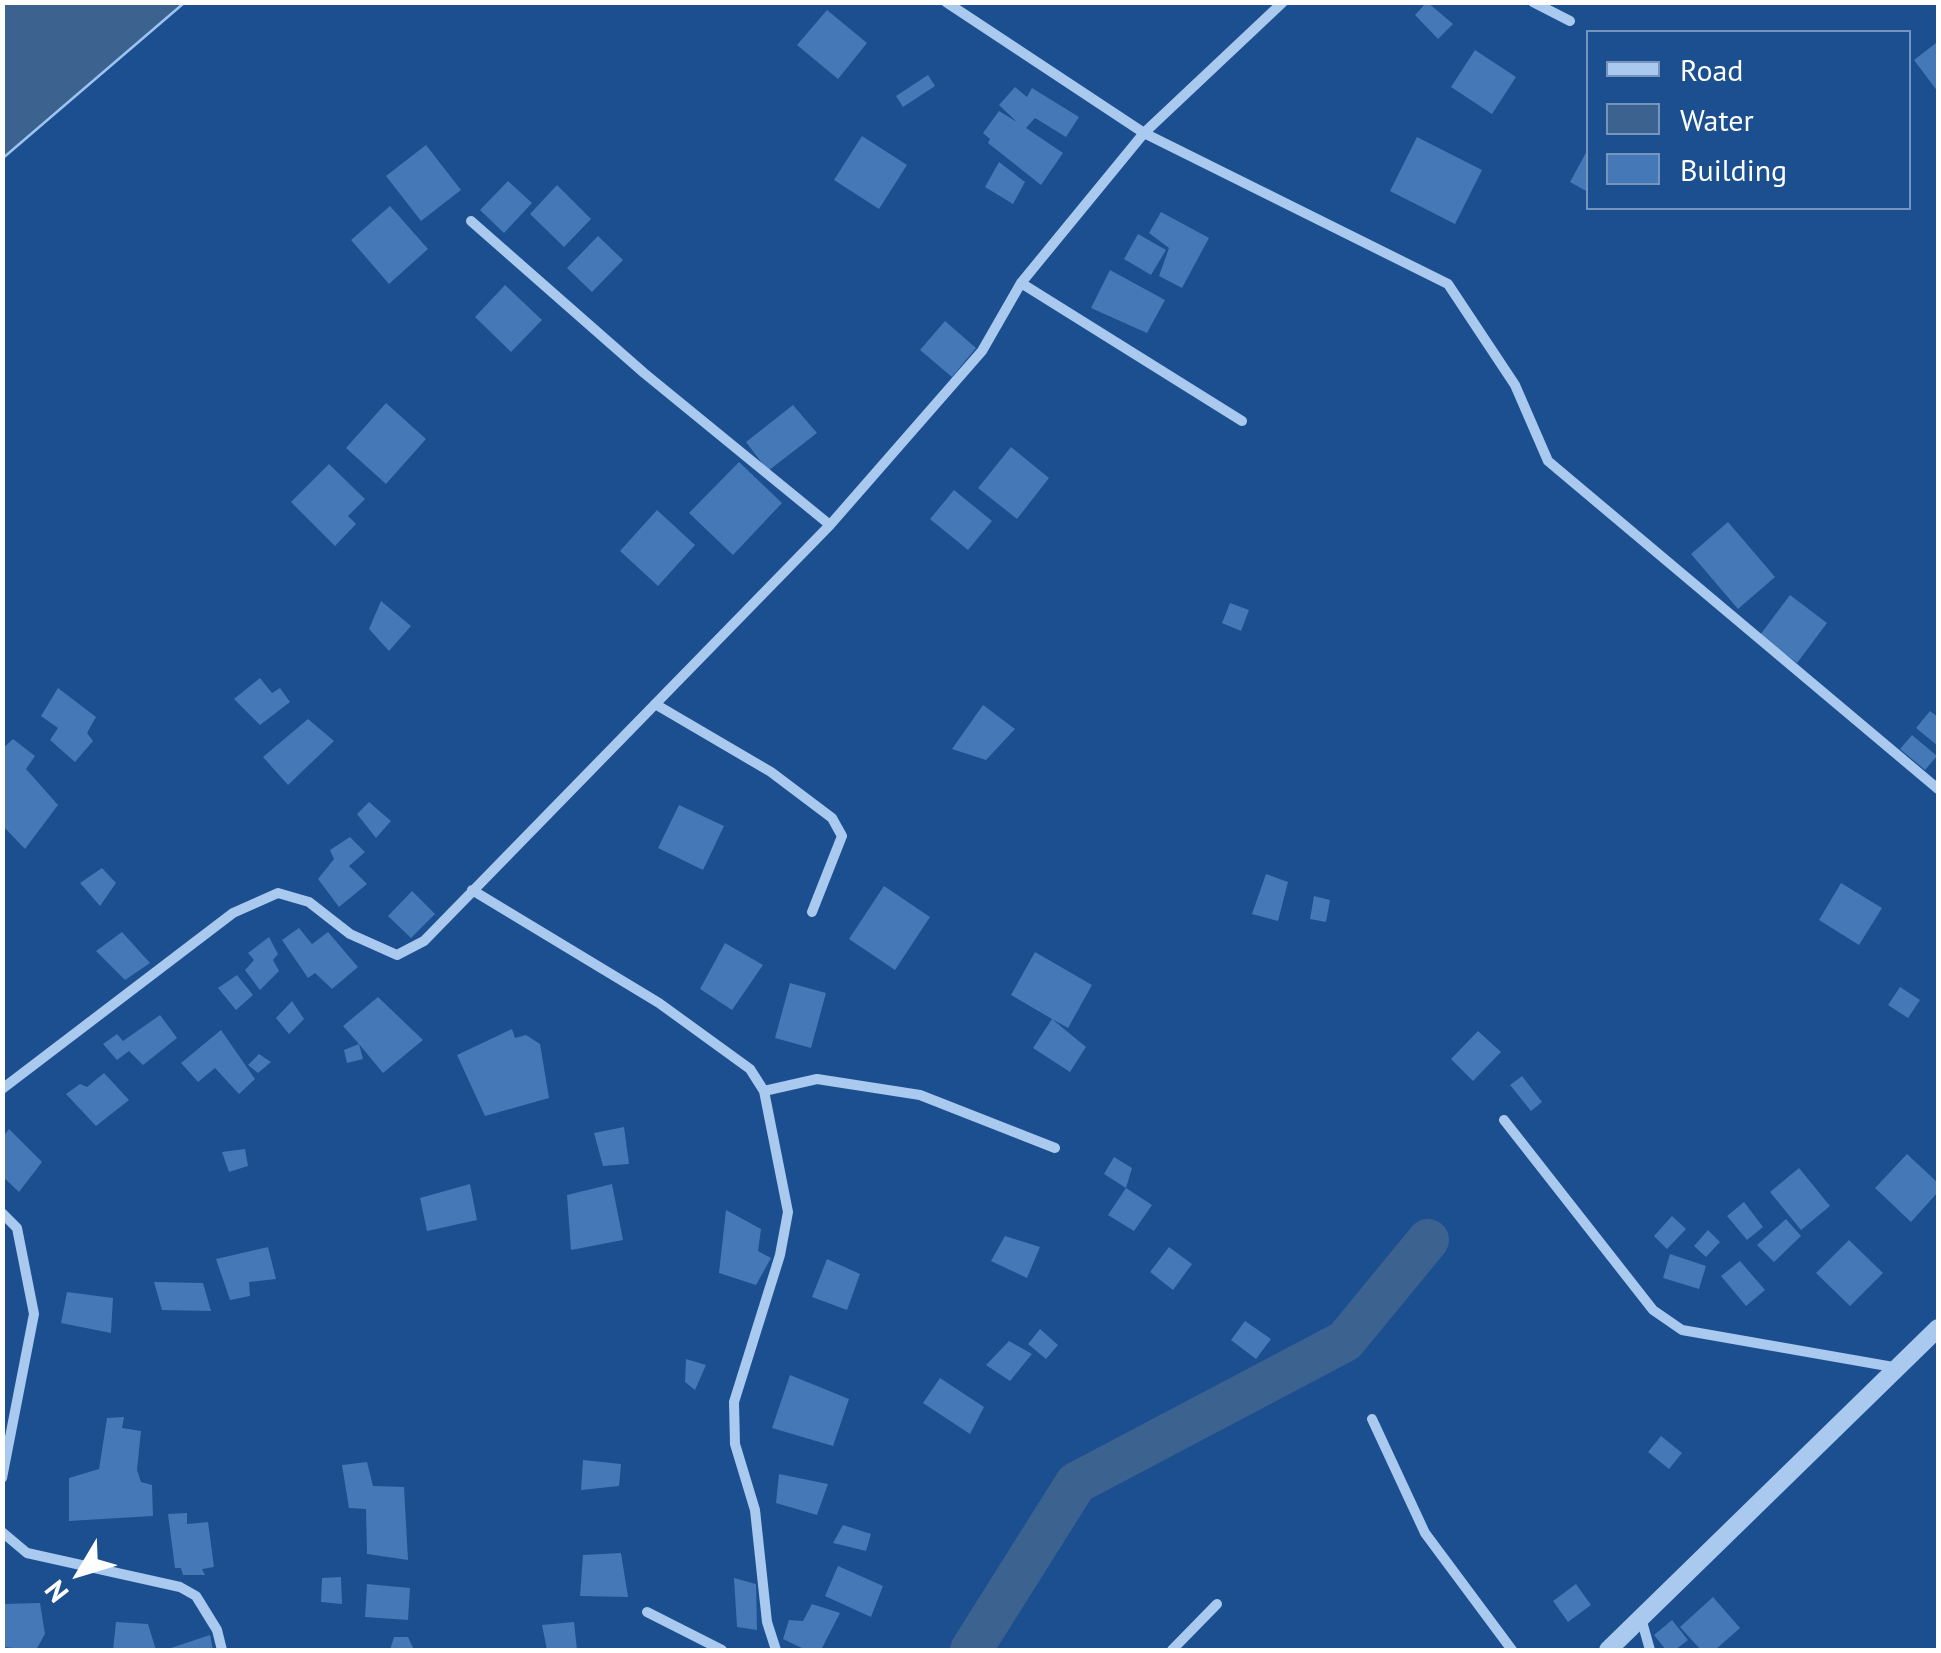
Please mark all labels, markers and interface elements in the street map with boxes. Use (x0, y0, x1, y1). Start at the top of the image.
legend (1586, 30, 1911, 210)
text: Road (1680, 50, 1744, 89)
text: Water (1680, 100, 1754, 139)
text: Building (1680, 150, 1787, 189)
north arrow (30, 1523, 130, 1623)
text: N (36, 1573, 76, 1610)

